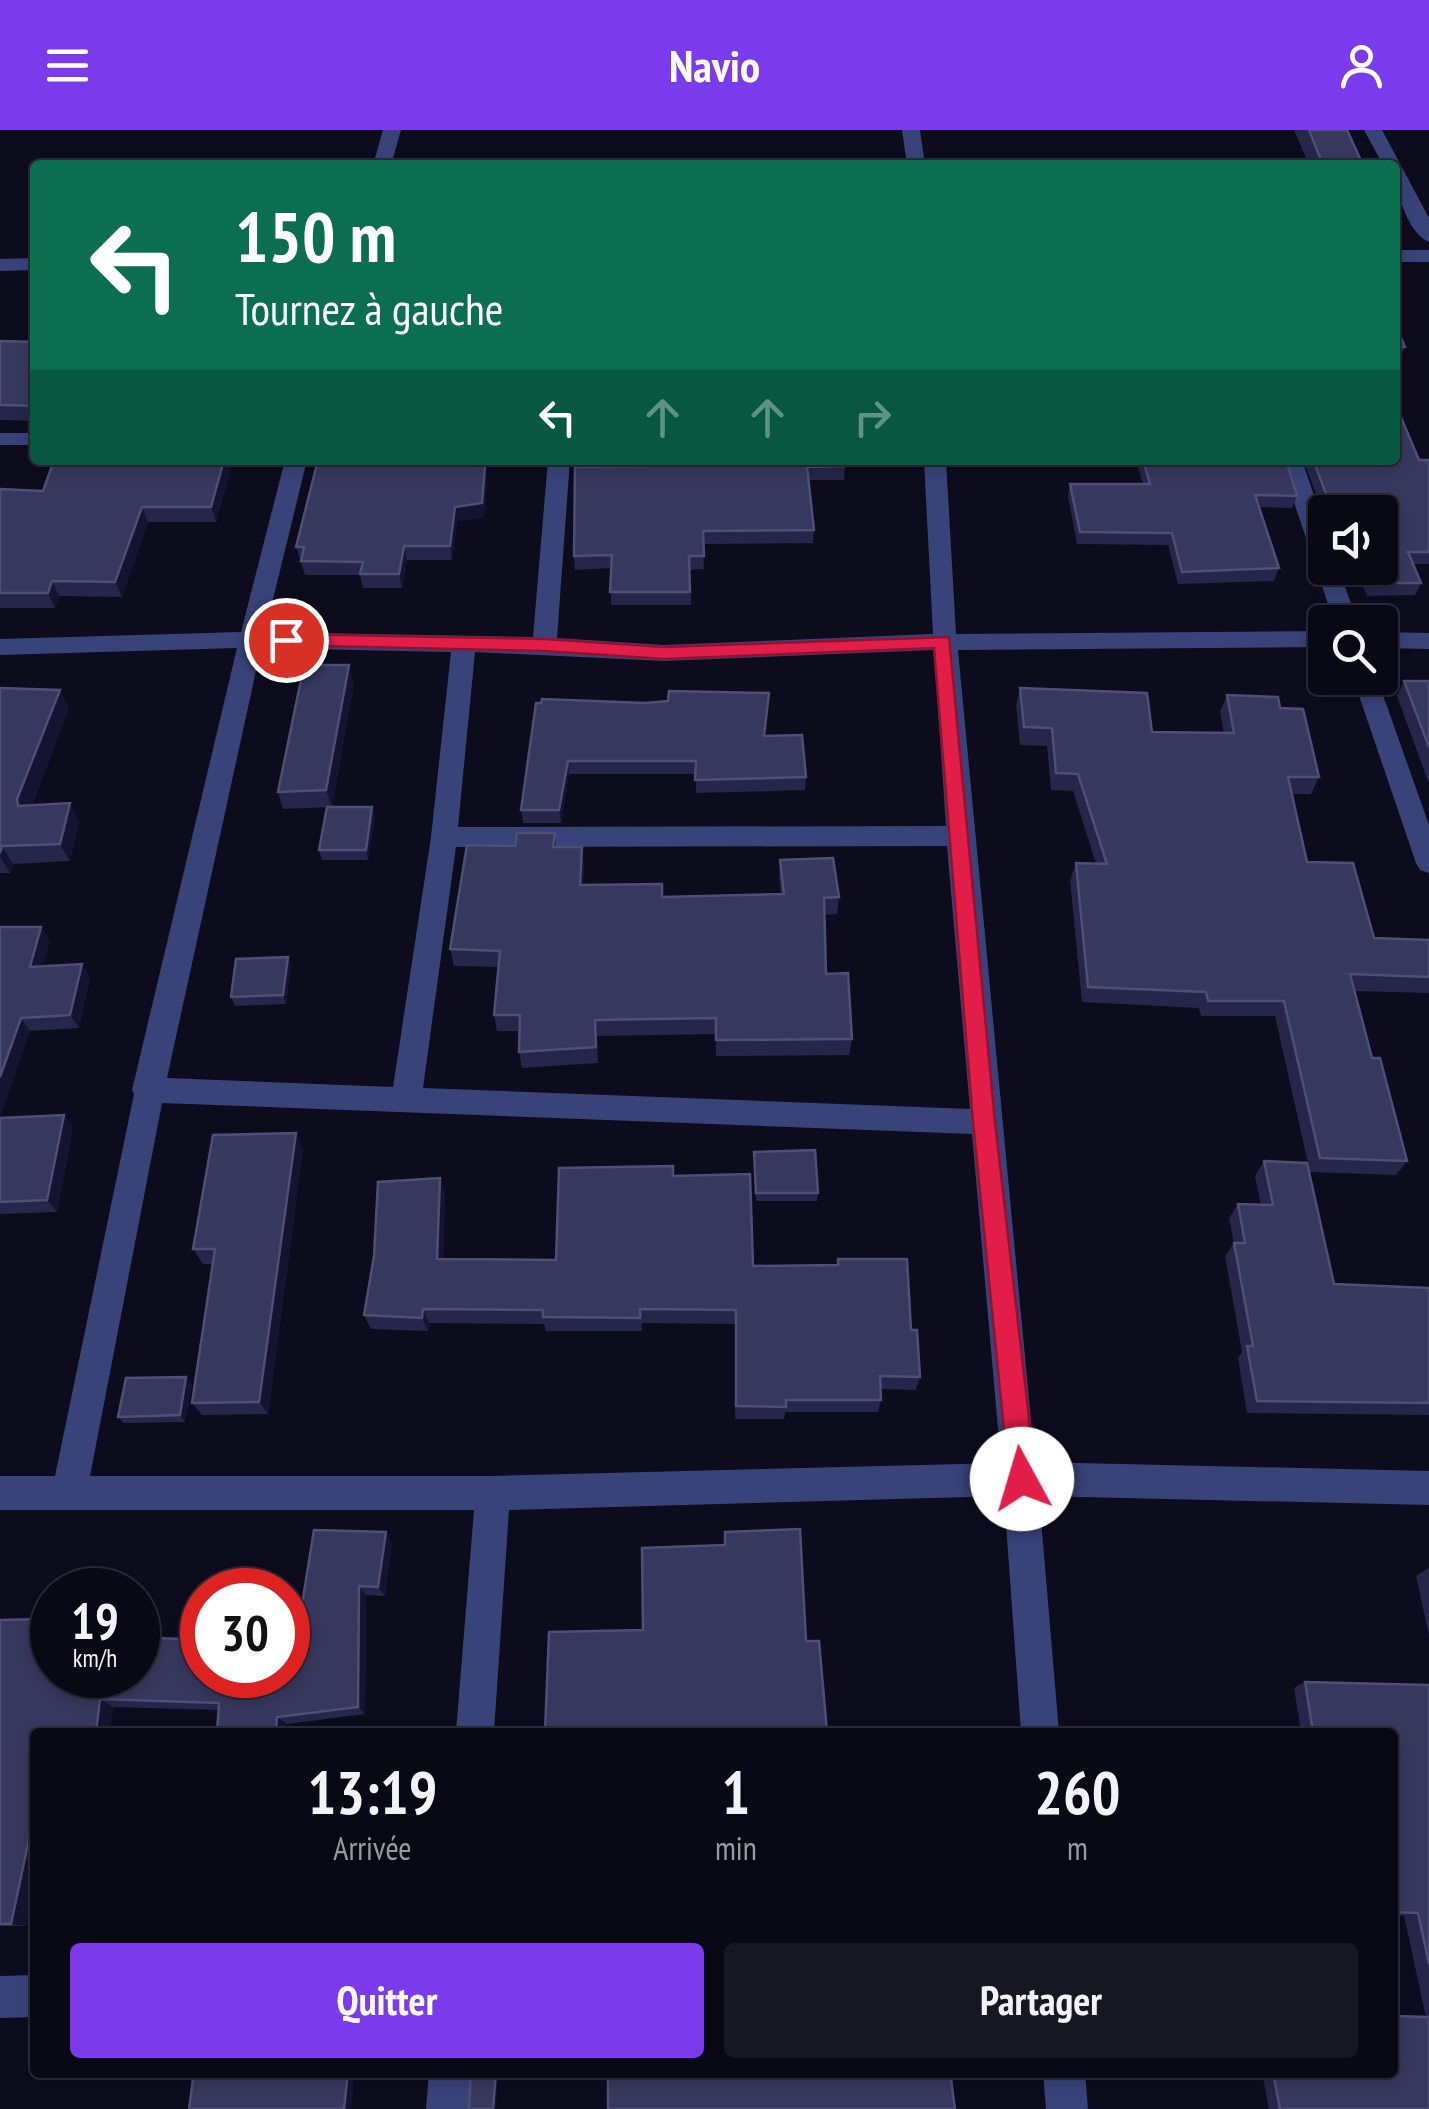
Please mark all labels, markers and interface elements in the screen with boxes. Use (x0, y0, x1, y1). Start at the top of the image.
text: Navio (669, 36, 760, 94)
icon: menu (40, 38, 95, 93)
icon: person (1334, 38, 1389, 93)
text: 150 m (235, 191, 396, 281)
icon: left (70, 200, 200, 330)
text: Tournez à gauche (235, 279, 503, 337)
icon: left (530, 390, 585, 445)
icon: ahead (635, 390, 690, 445)
icon: ahead (740, 390, 795, 445)
icon: right (845, 390, 900, 445)
map controls (1308, 495, 1398, 695)
button: sound (1308, 495, 1398, 585)
pin (244, 598, 329, 683)
button: search (1308, 605, 1398, 695)
icon: arrive (259, 613, 314, 668)
position arrow (970, 1427, 1074, 1531)
speed limit sign: 30 (180, 1568, 310, 1698)
text: 19 (71, 1588, 119, 1653)
text: km/h (73, 1642, 117, 1674)
text: 13:19 (308, 1753, 437, 1831)
text: 1 (722, 1753, 750, 1831)
text: 260 (1034, 1753, 1120, 1831)
text: Arrivée (333, 1827, 412, 1869)
text: min (715, 1827, 757, 1869)
text: m (1067, 1827, 1088, 1869)
button: Quitter (70, 1943, 704, 2058)
button: Partager (724, 1943, 1358, 2058)

